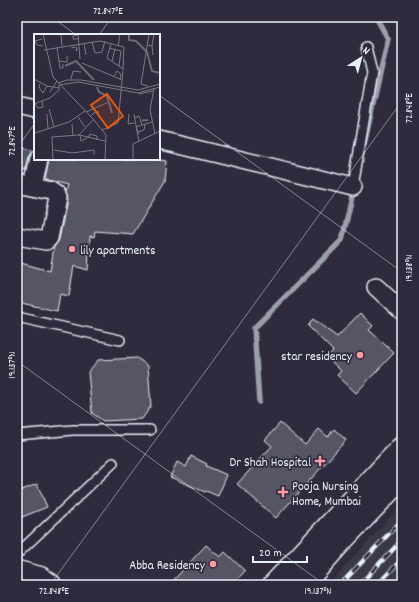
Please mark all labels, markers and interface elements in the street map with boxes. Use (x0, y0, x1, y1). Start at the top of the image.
text: 72.847°E (93, 5, 123, 19)
inset map (34, 34, 160, 160)
north arrow (341, 38, 381, 78)
text: N (359, 43, 373, 60)
text: 72.848°E (403, 93, 417, 123)
text: 72.847°E (6, 126, 20, 156)
place label: lily apartments (80, 242, 156, 261)
marker: lily apartments (67, 244, 77, 254)
text: 19.138°N (403, 254, 417, 282)
place label: star residency (281, 348, 353, 367)
marker: star residency (355, 350, 365, 360)
text: 19.137°N (6, 351, 20, 379)
place label: Dr Shah Hospital (230, 454, 311, 473)
marker: Dr Shah Hospital (314, 455, 326, 467)
place label: Pooja Nursing Home, Mumbai (292, 478, 361, 512)
marker: Pooja Nursing Home, Mumbai (277, 486, 289, 498)
scale bar (253, 538, 307, 564)
text: 20 m (259, 545, 282, 562)
place label: Abba Residency (129, 557, 206, 576)
marker: Abba Residency (208, 559, 218, 569)
text: 72.848°E (39, 585, 69, 599)
text: 19.137°N (304, 585, 332, 599)

